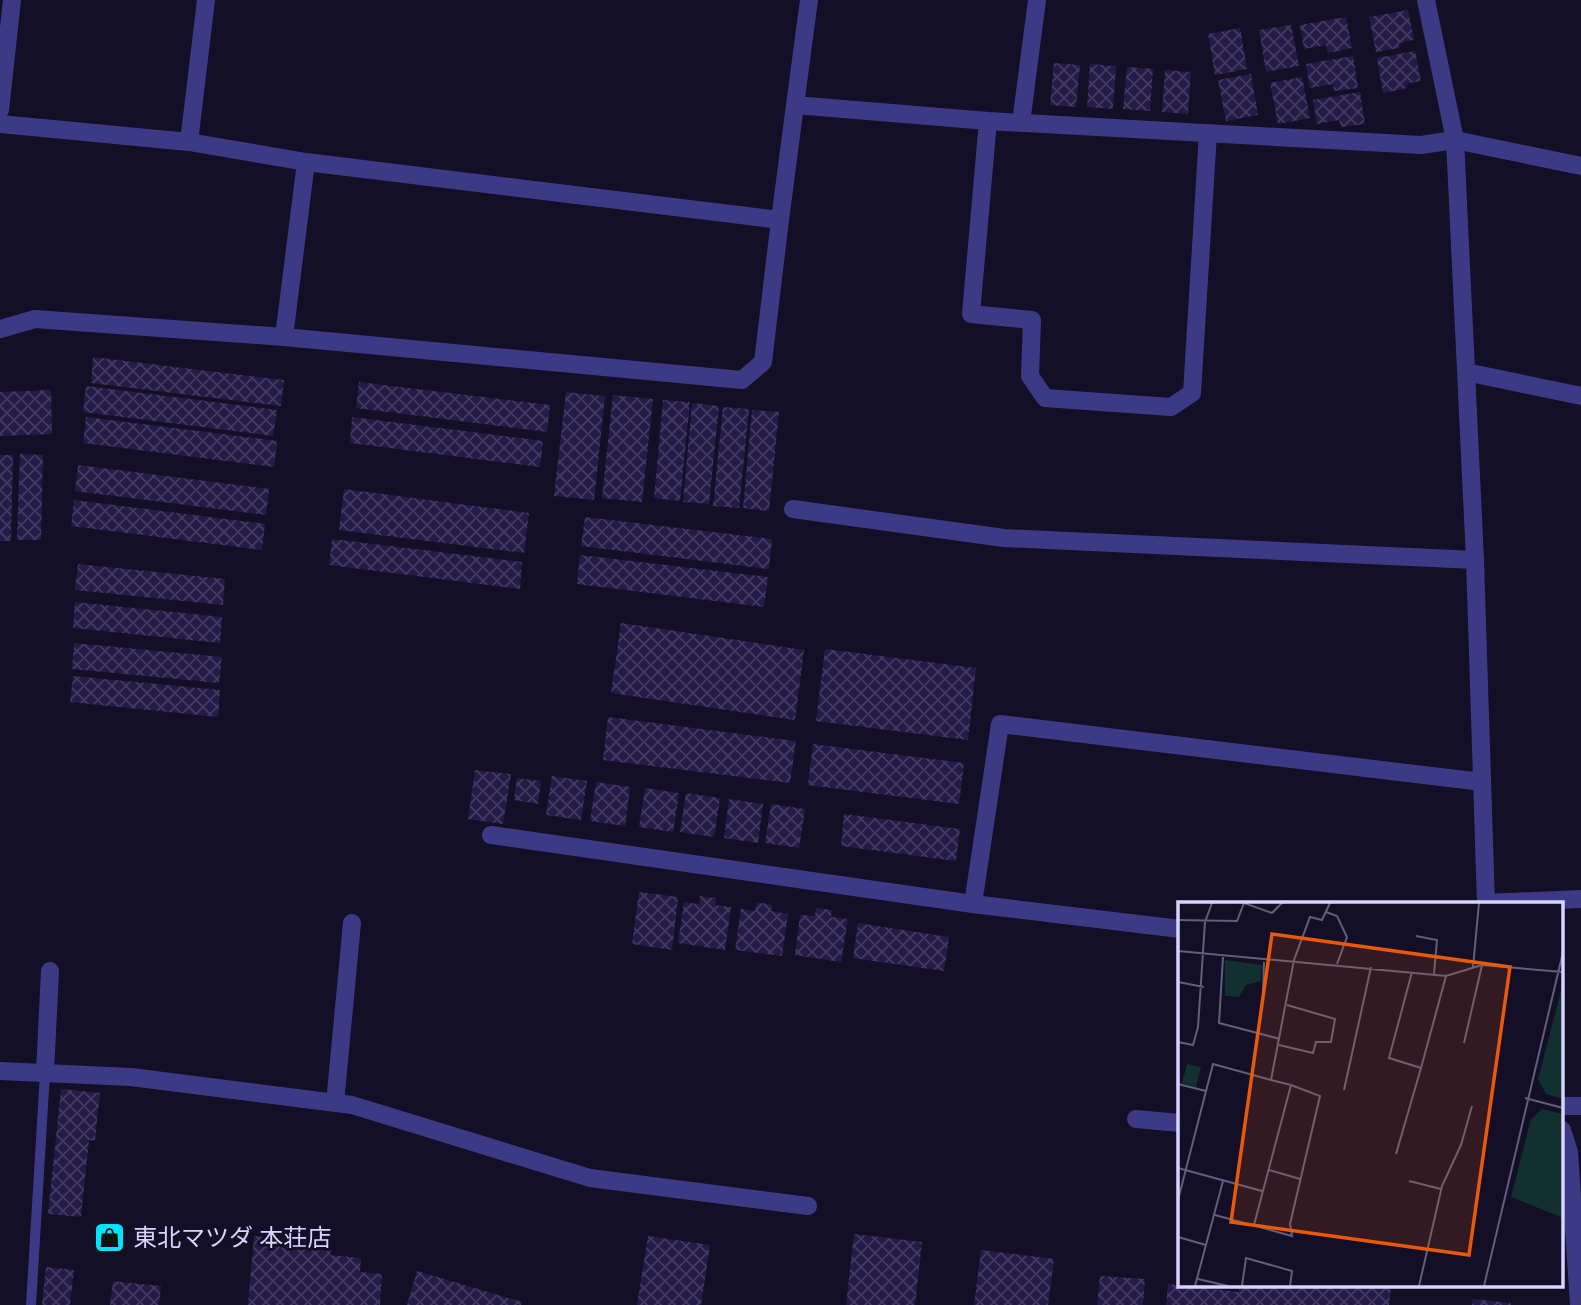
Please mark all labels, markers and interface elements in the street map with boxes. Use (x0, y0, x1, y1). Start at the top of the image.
inset map (1178, 902, 1564, 1288)
shop icon: 東北マツダ 本荘店 (93, 1221, 127, 1255)
place label: 東北マツダ 本荘店 (133, 1222, 331, 1251)

